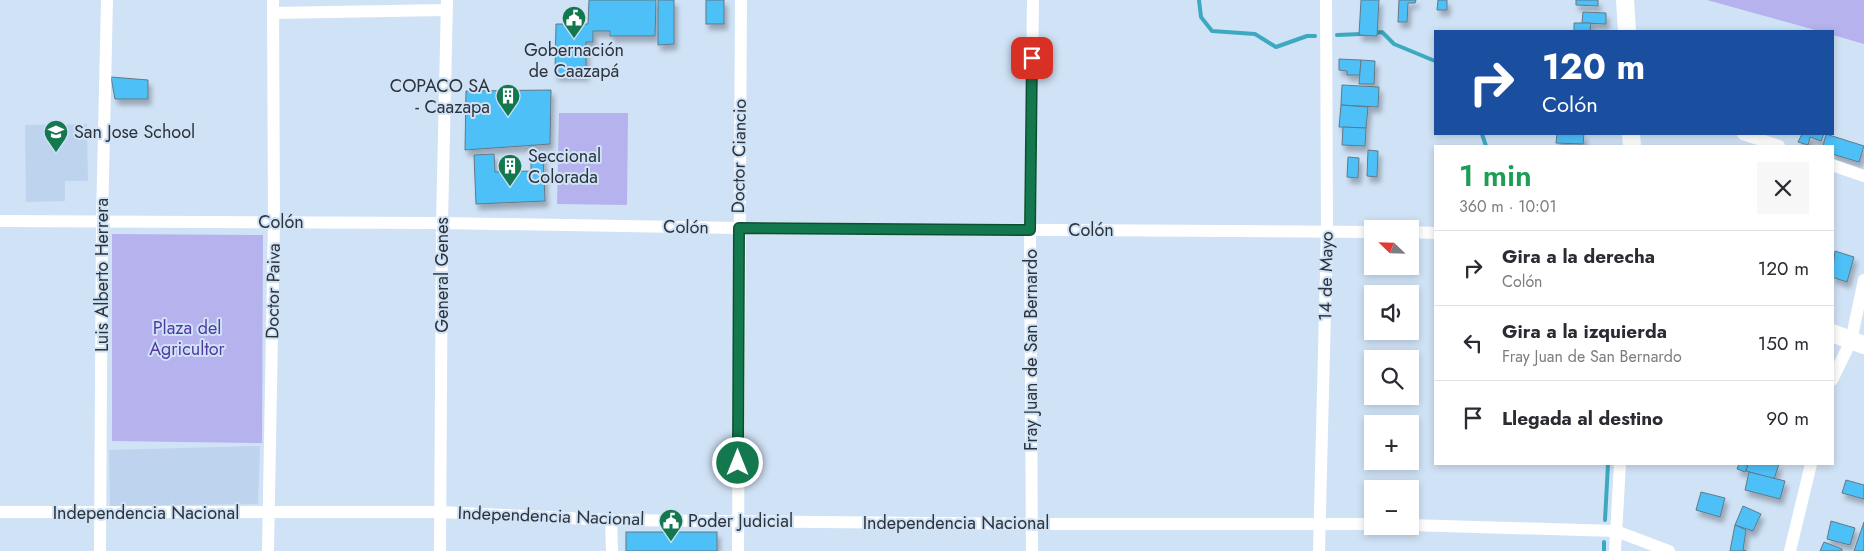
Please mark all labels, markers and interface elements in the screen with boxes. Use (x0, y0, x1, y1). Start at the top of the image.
public building icon: Gobernación de Caazapá (561, 5, 587, 39)
place label: Gobernación de Caazapá (524, 37, 624, 84)
pin (1011, 37, 1053, 79)
text: 120 m (1542, 42, 1645, 92)
icon: arrive (1018, 44, 1046, 72)
icon: right (1459, 50, 1524, 115)
place label: COPACO SA - Caazapa (390, 73, 490, 120)
building icon: COPACO SA - Caazapa (495, 83, 521, 117)
text: Colón (1542, 88, 1598, 120)
street label: Doctor Ciancio (725, 98, 753, 214)
school or university icon: San Jose School (43, 119, 69, 153)
place label: San Jose School (74, 119, 195, 145)
place label: Seccional Colorada (528, 143, 601, 190)
building icon: Seccional Colorada (497, 153, 523, 187)
text: 1 min (1459, 154, 1532, 197)
button: close (1757, 162, 1809, 214)
text: 360 m · 10:01 (1459, 195, 1557, 218)
street label: Luis Alberto Herrera (89, 198, 115, 352)
street label: Colón (258, 209, 304, 235)
street label: Colón (663, 214, 709, 240)
street label: General Genes (429, 217, 455, 333)
street label: Colón (1068, 217, 1114, 243)
north arrow (1364, 220, 1419, 275)
map controls (1364, 220, 1419, 535)
street label: 14 de Mayo (1312, 231, 1340, 321)
street label: Doctor Paiva (259, 243, 287, 339)
text: Gira a la derecha (1502, 243, 1655, 270)
street label: Fray Juan de San Bernardo (1018, 249, 1044, 451)
icon: right (1459, 254, 1487, 282)
text: 120 m (1758, 255, 1809, 282)
text: Colón (1502, 270, 1543, 293)
button: sound (1364, 285, 1419, 340)
park label: Plaza del Agricultor (149, 315, 226, 362)
text: Gira a la izquierda (1502, 318, 1667, 345)
icon: left (1459, 329, 1487, 357)
text: 150 m (1758, 330, 1809, 357)
text: Fray Juan de San Bernardo (1502, 345, 1682, 368)
button: search (1364, 350, 1419, 405)
icon: arrive (1459, 404, 1487, 432)
text: Llegada al destino (1502, 405, 1663, 432)
text: 90 m (1766, 405, 1809, 432)
button: + (1364, 415, 1419, 470)
position arrow (711, 436, 763, 488)
button: − (1364, 480, 1419, 535)
street label: Independencia Nacional (53, 500, 239, 526)
street label: Independencia Nacional (457, 500, 645, 532)
public building icon: Poder Judicial (658, 508, 684, 542)
place label: Poder Judicial (688, 508, 793, 534)
street label: Independencia Nacional (863, 510, 1049, 536)

